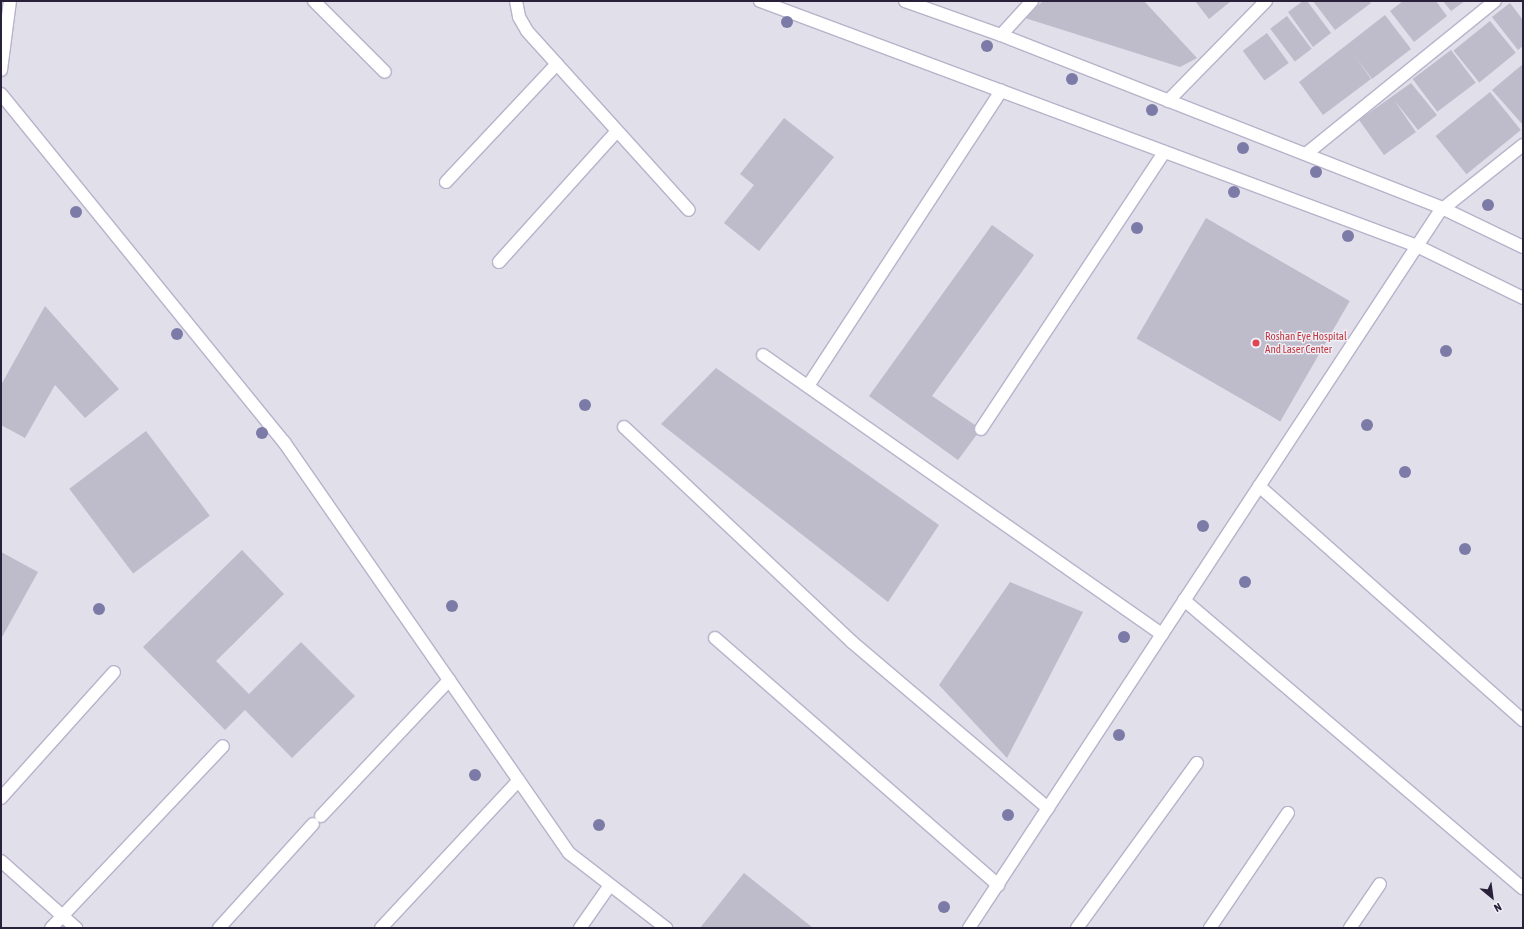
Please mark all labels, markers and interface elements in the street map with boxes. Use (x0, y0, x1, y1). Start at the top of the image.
place label: Roshan Eye Hospital And Laser Center (1265, 330, 1347, 356)
marker: Roshan Eye Hospital And Laser Center (1250, 337, 1262, 349)
north arrow (1472, 877, 1512, 917)
text: N (1492, 901, 1504, 914)

